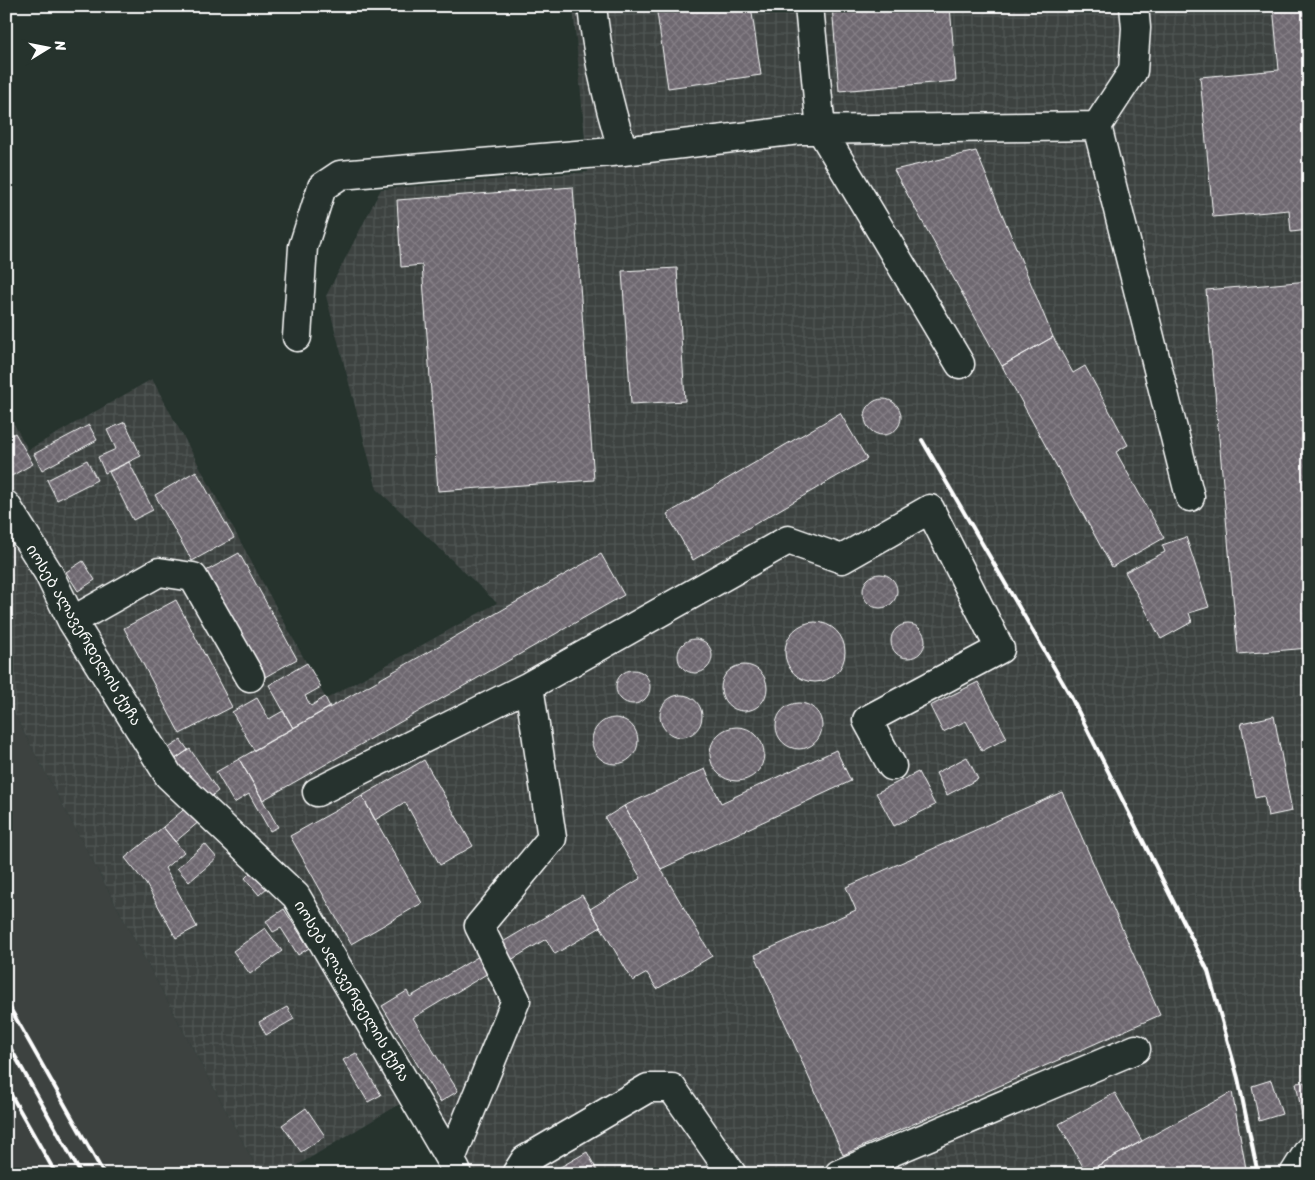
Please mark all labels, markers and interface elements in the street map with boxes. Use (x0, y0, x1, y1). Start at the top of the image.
north arrow (22, 22, 72, 72)
text: N (47, 38, 74, 53)
street label: იოსებ ალავერდელის ქუჩა (19, 539, 149, 731)
street label: იოსებ ალავერდელის ქუჩა (287, 895, 417, 1087)

